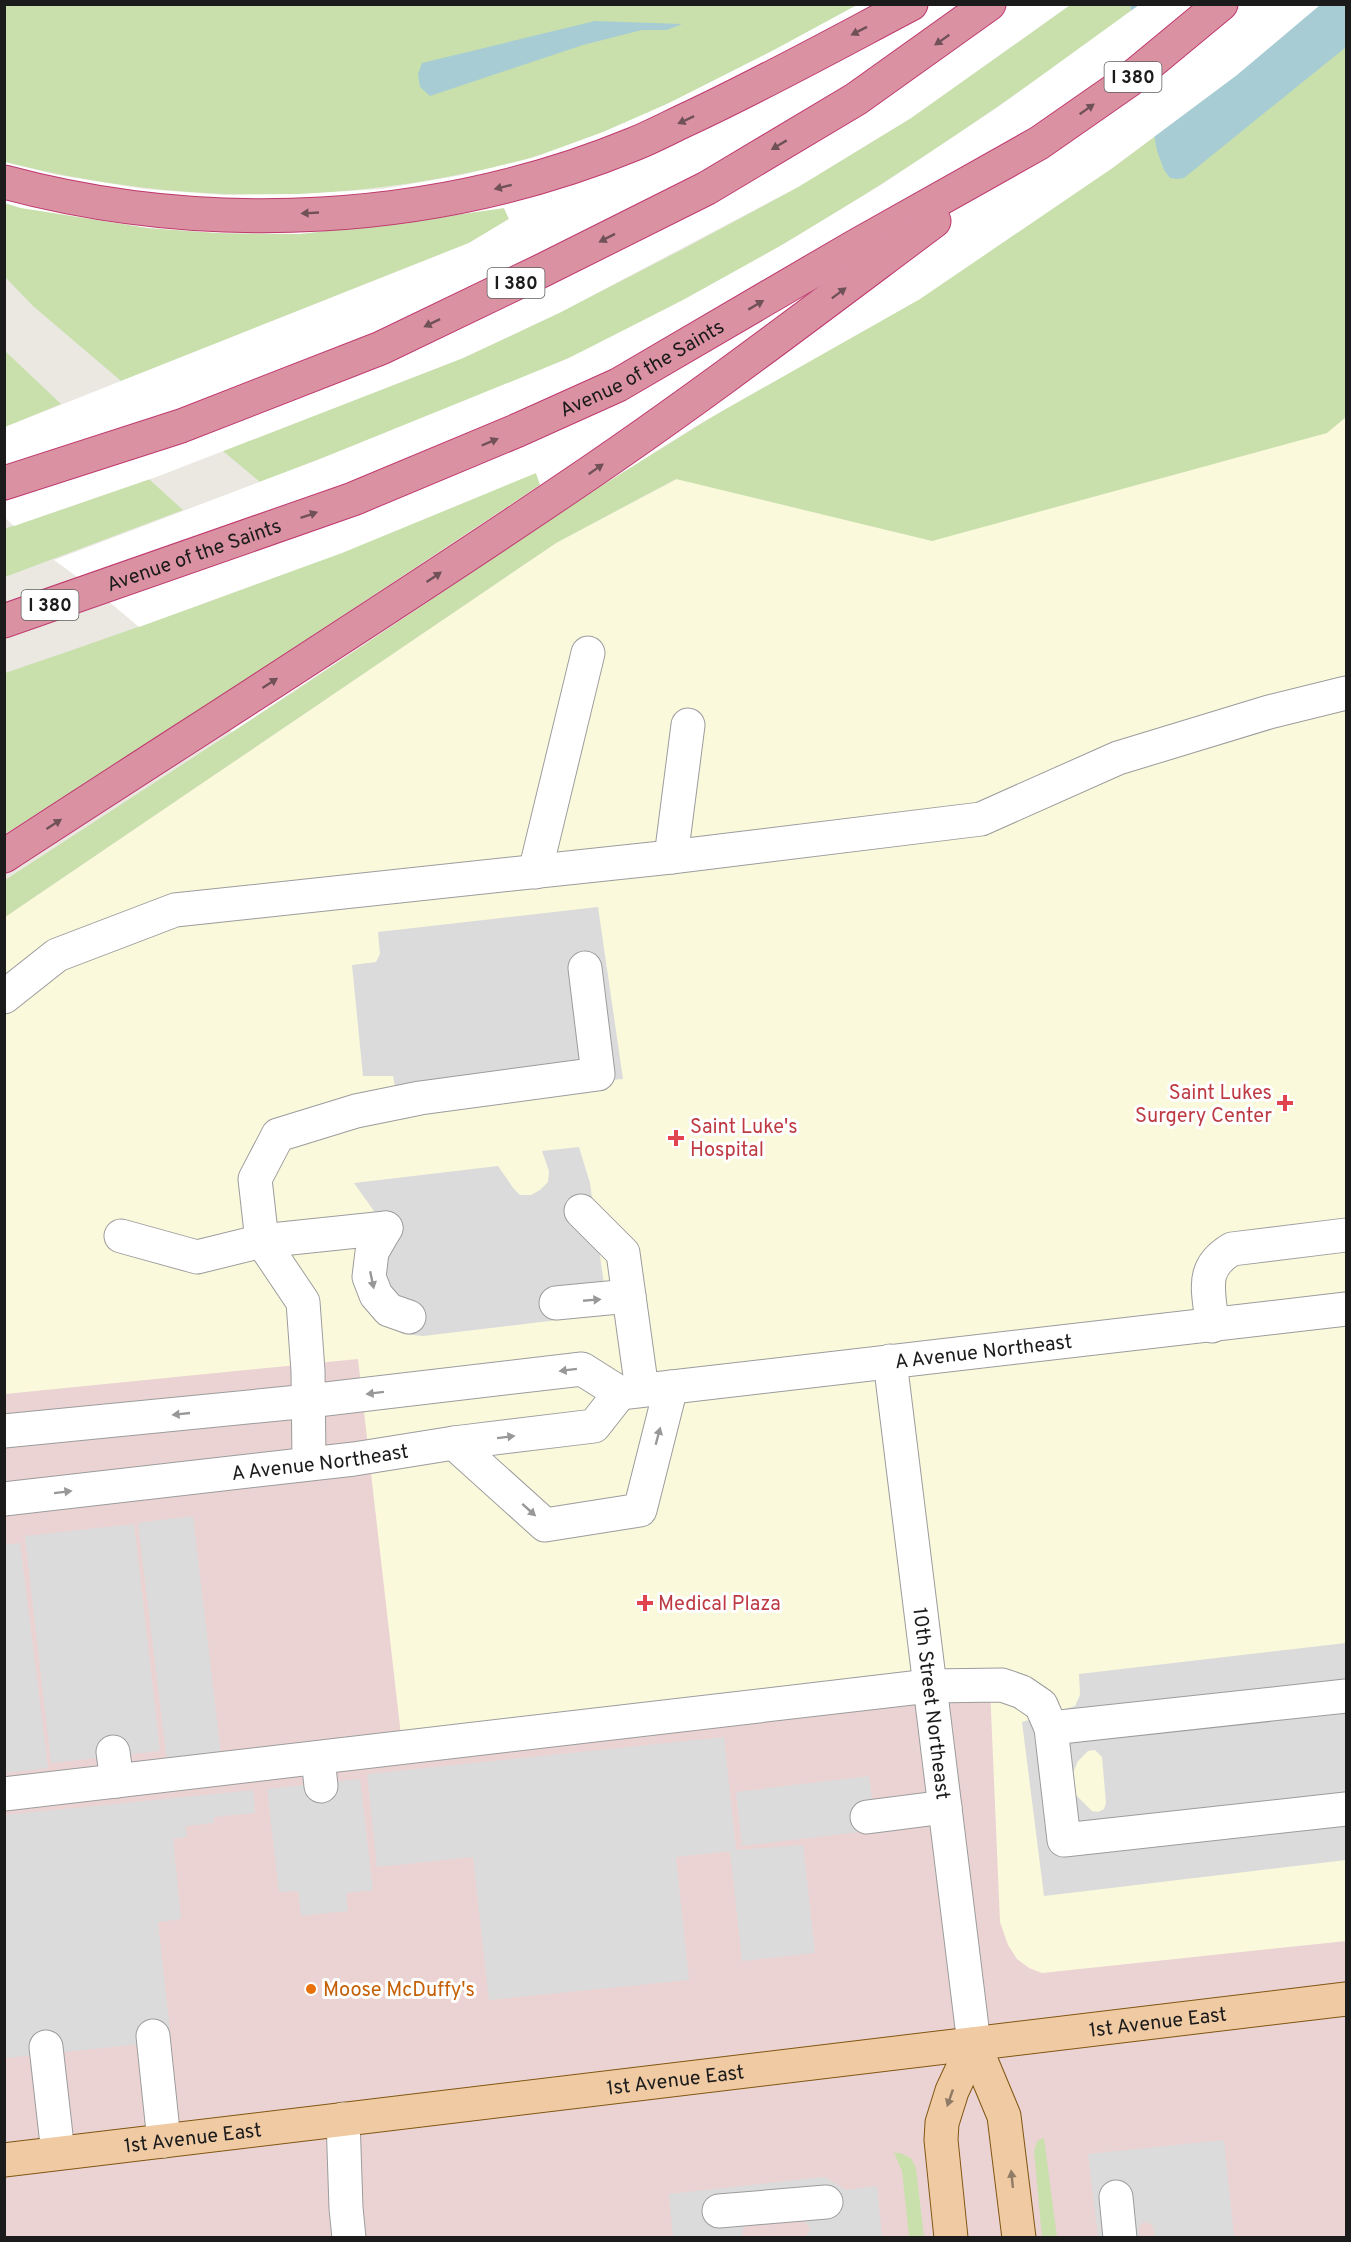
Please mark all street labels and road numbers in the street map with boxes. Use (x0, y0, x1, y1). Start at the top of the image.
road number: I 380 (1104, 62, 1162, 92)
road number: I 380 (488, 268, 544, 298)
street label: Avenue of the Saints (556, 315, 730, 425)
street label: Avenue of the Saints (103, 514, 285, 599)
road number: I 380 (22, 590, 78, 620)
street label: A Avenue Northeast (893, 1330, 1074, 1376)
street label: A Avenue Northeast (230, 1439, 411, 1488)
street label: 10th Street Northeast (905, 1606, 955, 1801)
street label: 1st Avenue East (1088, 2002, 1228, 2045)
street label: 1st Avenue East (605, 2060, 746, 2103)
street label: 1st Avenue East (123, 2118, 263, 2161)

